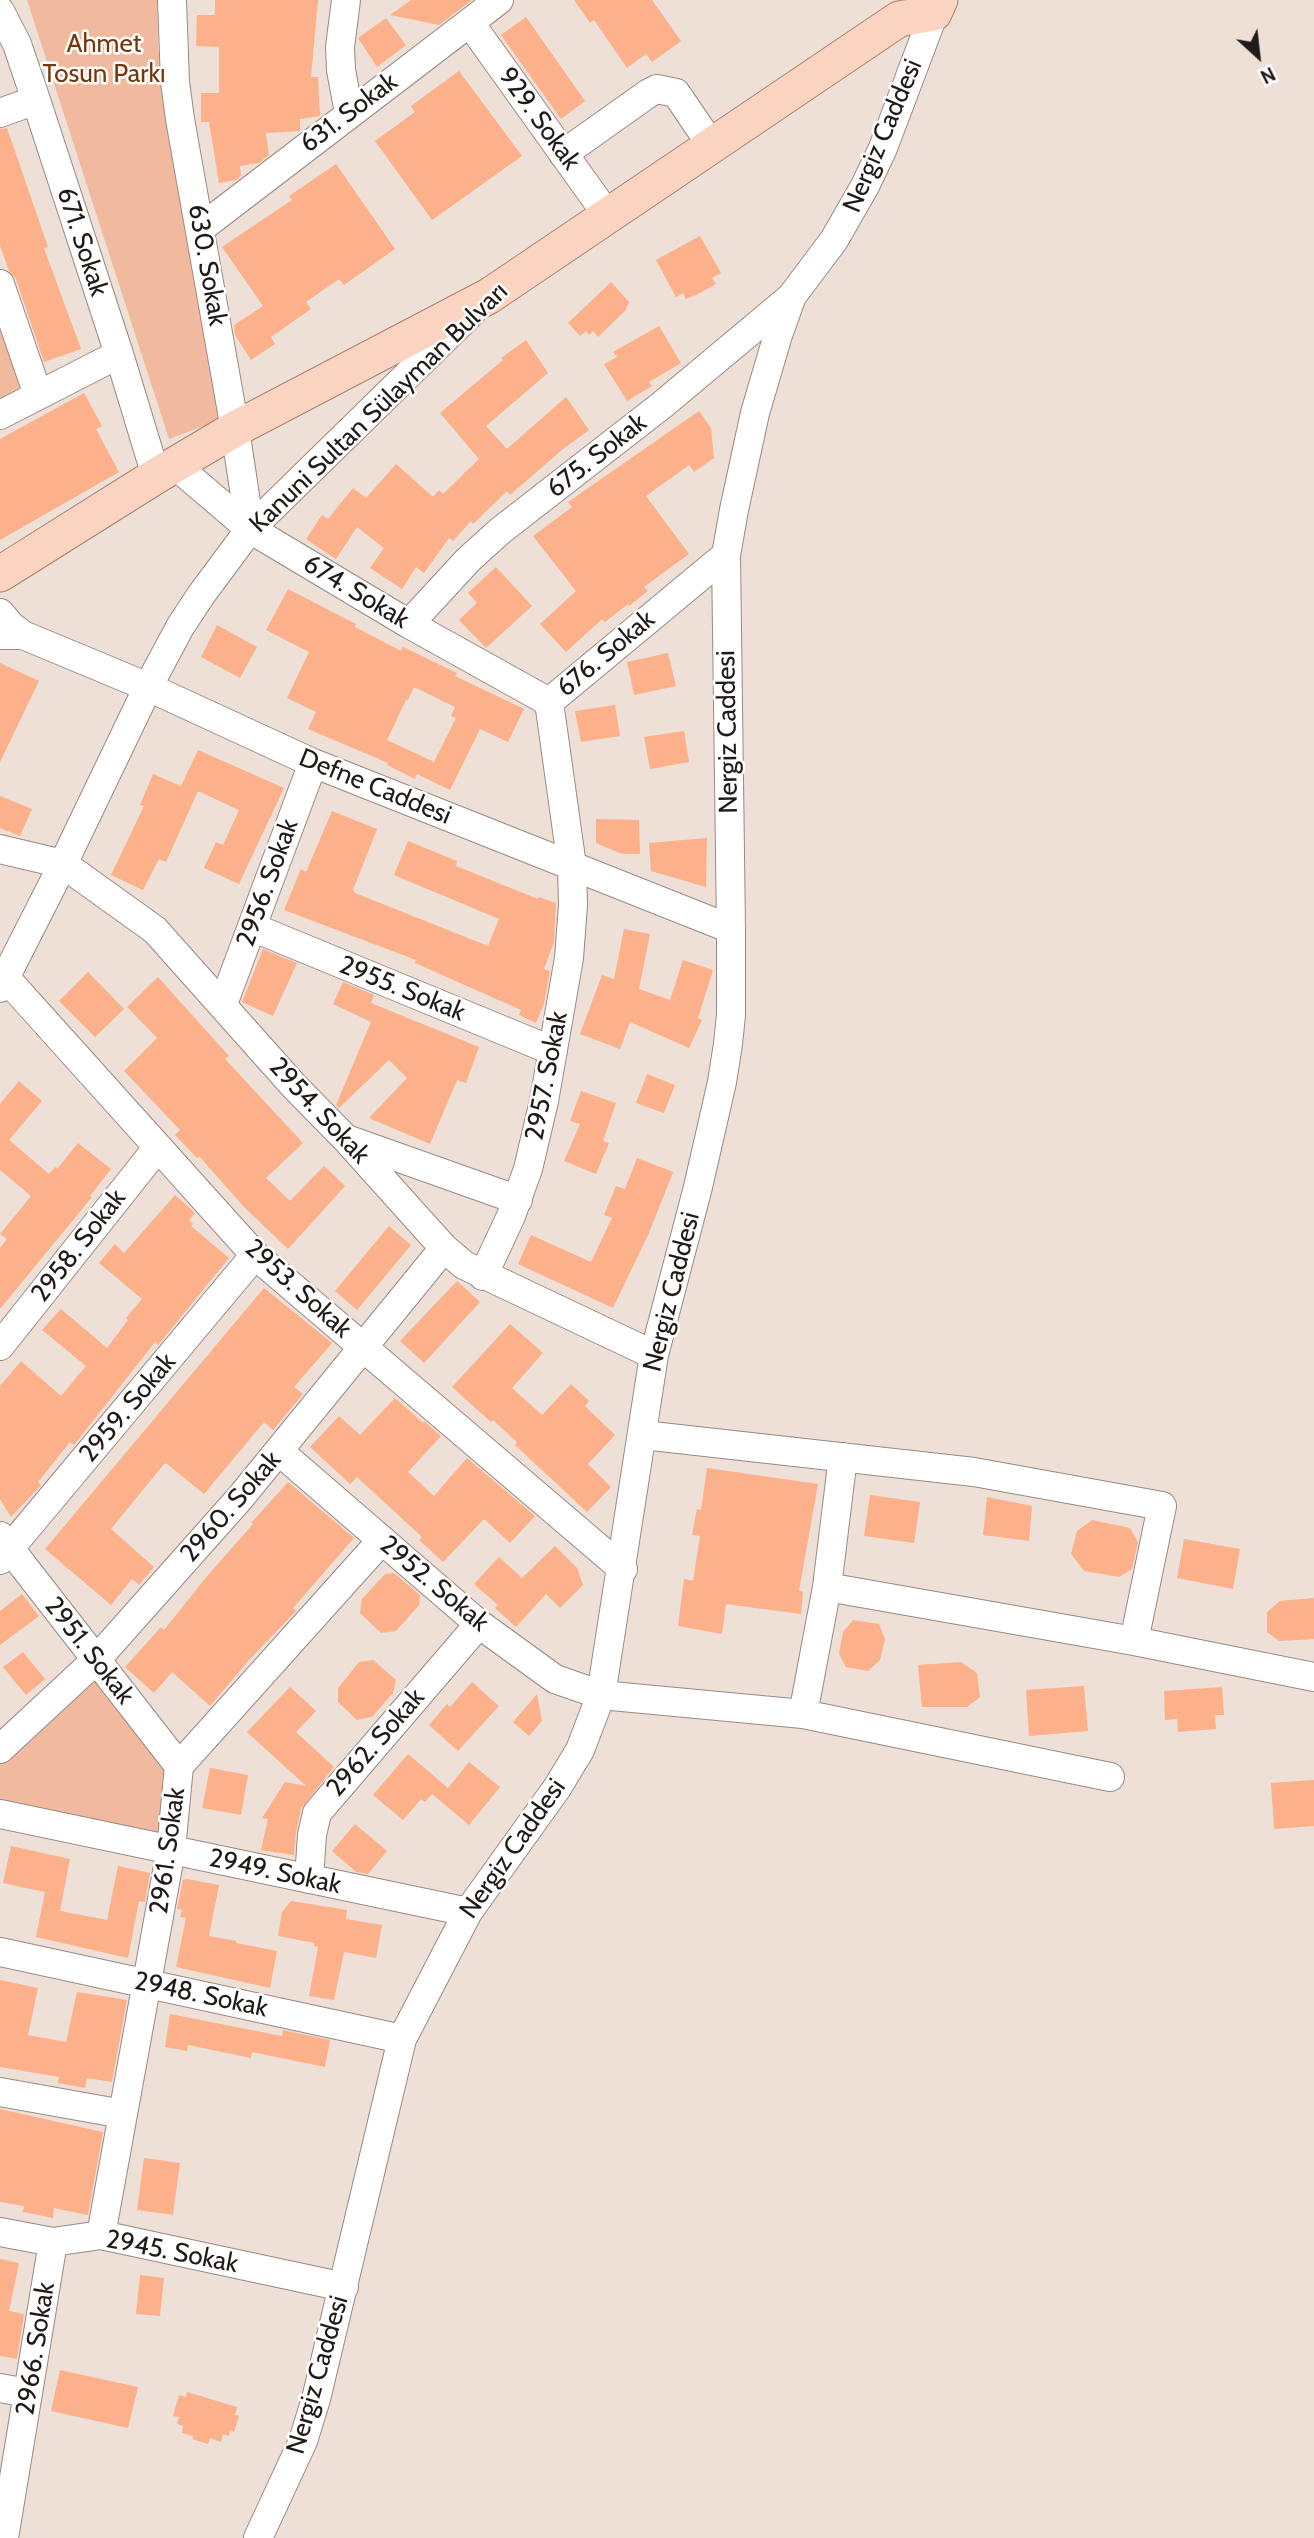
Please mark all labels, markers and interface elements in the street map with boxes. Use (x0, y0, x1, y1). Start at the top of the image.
north arrow (1223, 21, 1293, 91)
park label: Ahmet Tosun Parkı (42, 28, 166, 90)
street label: Nergiz Caddesi (837, 55, 929, 217)
street label: 929. Sokak (491, 62, 587, 176)
text: N (1257, 62, 1279, 88)
street label: 631. Sokak (294, 66, 404, 160)
street label: 671. Sokak (50, 184, 114, 300)
street label: 630. Sokak (181, 202, 233, 328)
street label: Kanuni Sultan Sülayman Bulvarı (243, 276, 515, 540)
street label: 675. Sokak (541, 407, 653, 505)
street label: 674. Sokak (297, 548, 415, 636)
street label: 676. Sokak (551, 604, 661, 704)
street label: Nergiz Caddesi (711, 650, 745, 814)
street label: Defne Caddesi (294, 742, 456, 832)
street label: 2956. Sokak (230, 815, 306, 951)
street label: 2955. Sokak (335, 950, 469, 1028)
street label: 2957. Sokak (519, 1009, 575, 1143)
street label: 2954. Sokak (262, 1052, 376, 1170)
street label: 2958. Sokak (25, 1183, 133, 1309)
street label: Nergiz Caddesi (637, 1209, 707, 1375)
street label: 2953. Sokak (238, 1233, 358, 1345)
street label: 2959. Sokak (73, 1347, 183, 1469)
street label: 2960. Sokak (174, 1445, 288, 1569)
street label: 2952. Sokak (373, 1529, 495, 1639)
street label: 2951. Sokak (38, 1591, 140, 1711)
street label: 2962. Sokak (321, 1683, 431, 1803)
street label: Nergiz Caddesi (453, 1773, 573, 1925)
street label: 2961. Sokak (144, 1786, 192, 1916)
street label: 2949. Sokak (206, 1843, 344, 1901)
street label: 2948. Sokak (131, 1966, 271, 2024)
street label: 2945. Sokak (103, 2224, 241, 2280)
street label: 2966. Sokak (10, 2280, 62, 2418)
street label: Nergiz Caddesi (280, 2292, 356, 2458)

